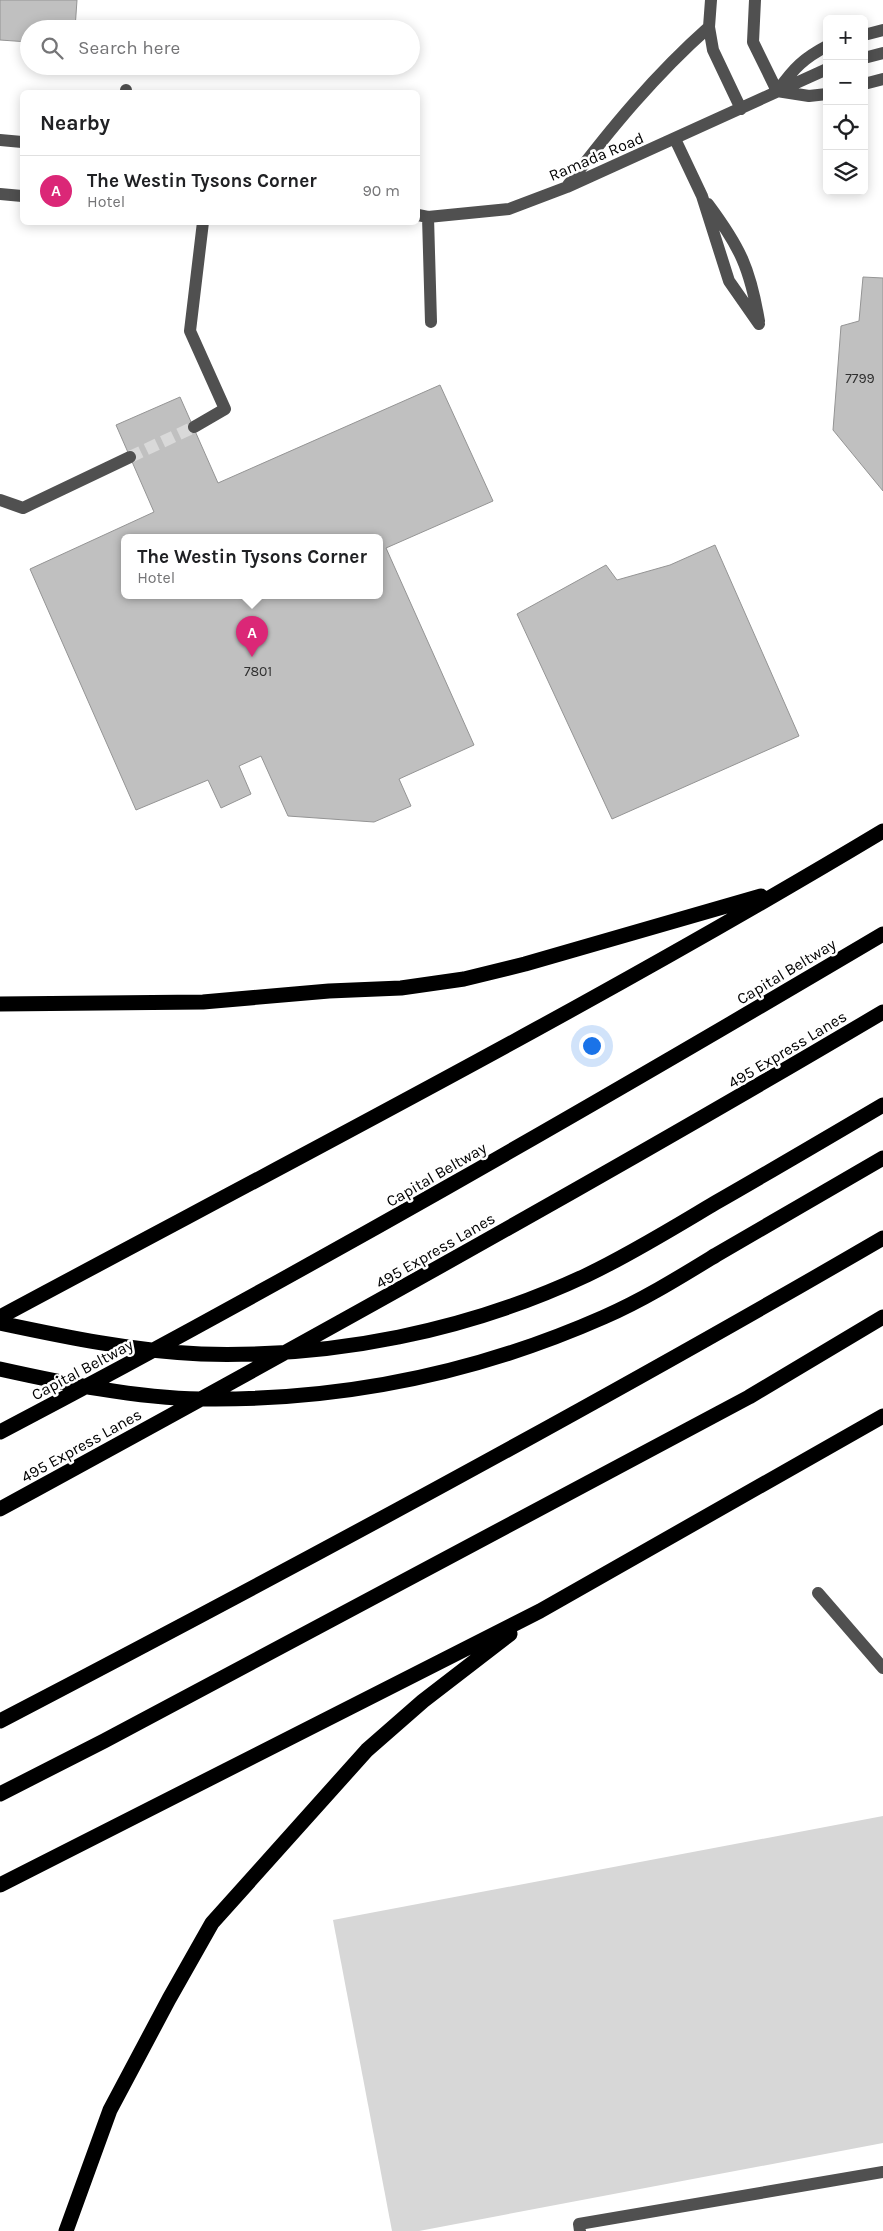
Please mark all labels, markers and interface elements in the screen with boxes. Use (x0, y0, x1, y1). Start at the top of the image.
map controls (823, 15, 868, 195)
button: + (823, 15, 868, 60)
search box (20, 20, 420, 75)
icon: search (38, 34, 66, 62)
text: Search here (78, 37, 180, 59)
button: − (823, 60, 868, 105)
button: locate (823, 105, 868, 150)
text: Nearby (40, 111, 110, 135)
street label: Ramada Road (546, 128, 647, 185)
button: layers (823, 150, 868, 195)
text: The Westin Tysons Corner (87, 170, 317, 192)
text: A (51, 181, 61, 200)
text: 90 m (362, 181, 400, 200)
text: Hotel (87, 192, 125, 211)
house number: 7799 (845, 370, 875, 387)
popup (121, 534, 383, 599)
text: The Westin Tysons Corner (137, 546, 367, 568)
text: Hotel (137, 568, 175, 587)
pin: A (236, 616, 268, 657)
house number: 7801 (244, 663, 272, 680)
street label: Capital Beltway (733, 934, 840, 1009)
street label: 495 Express Lanes (725, 1007, 850, 1092)
your location (579, 1033, 605, 1059)
street label: Capital Beltway (383, 1138, 490, 1211)
street label: 495 Express Lanes (372, 1209, 498, 1292)
street label: Capital Beltway (28, 1334, 137, 1404)
street label: 495 Express Lanes (18, 1404, 145, 1486)

